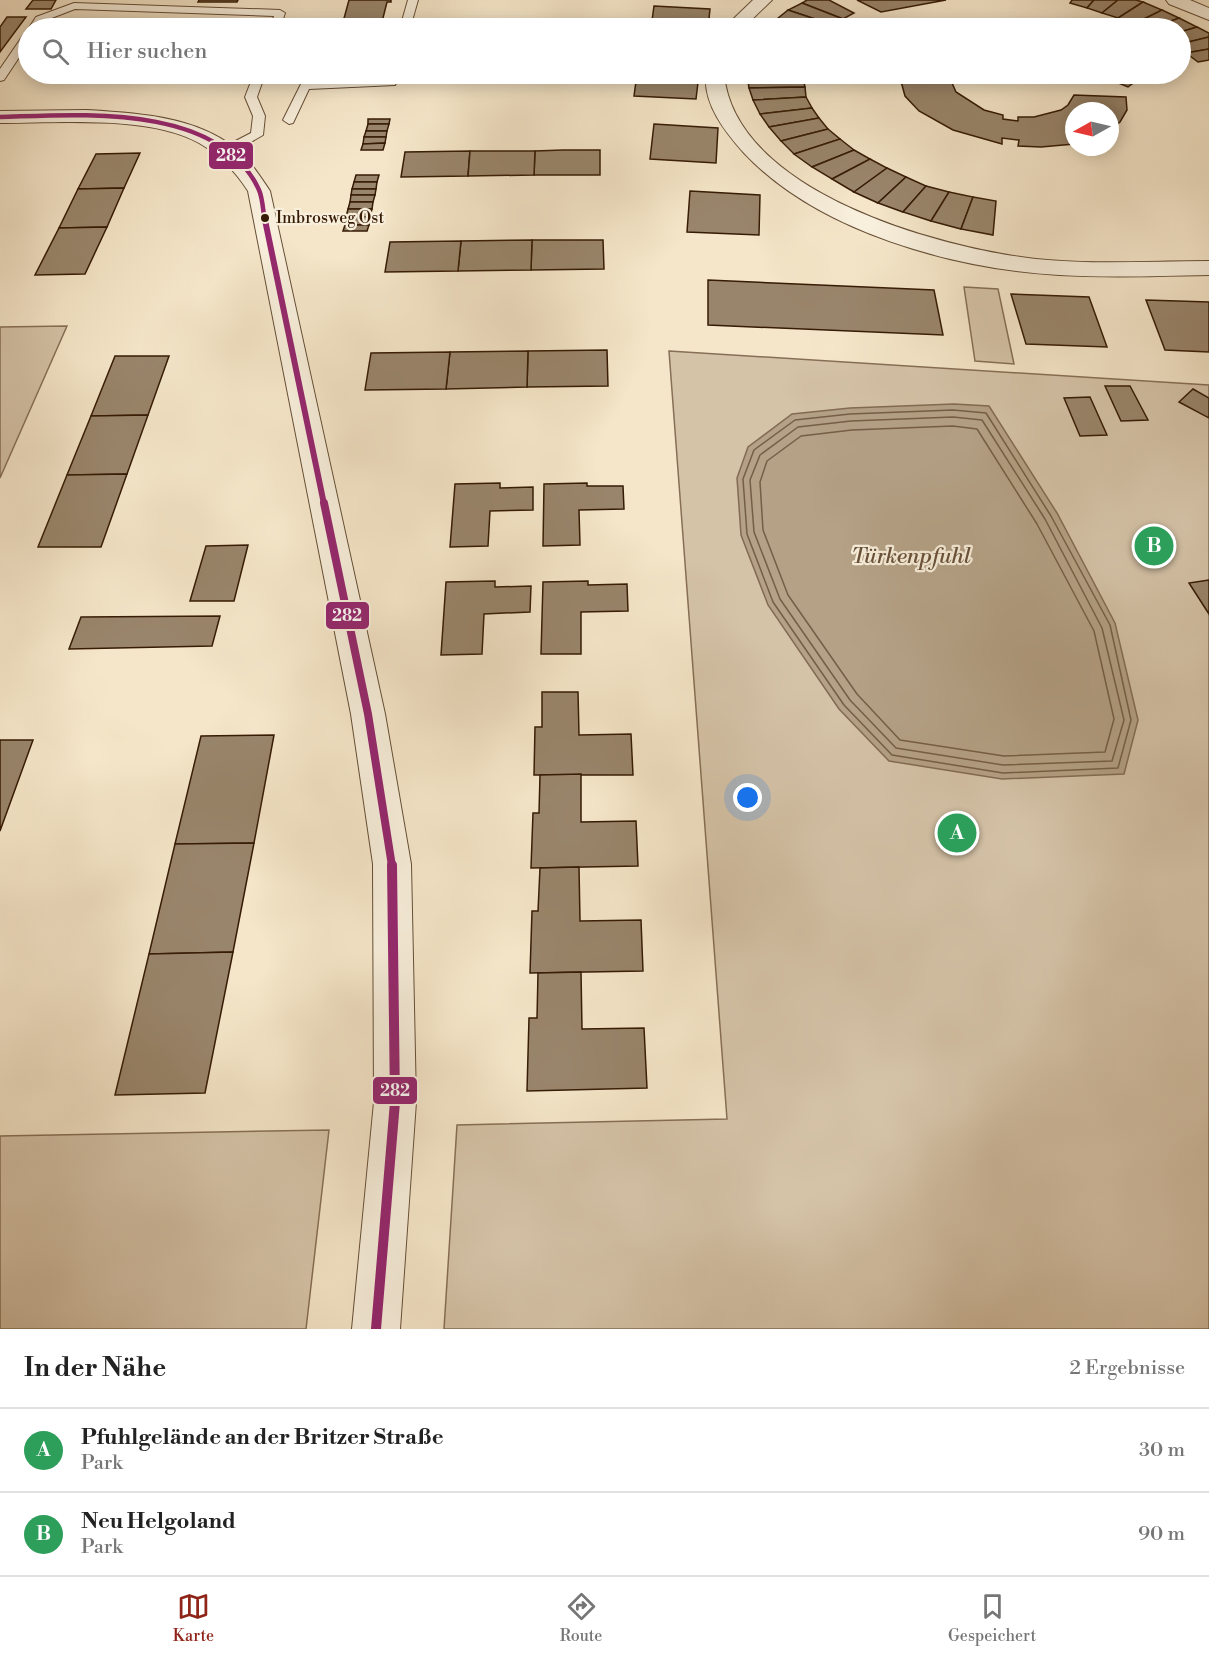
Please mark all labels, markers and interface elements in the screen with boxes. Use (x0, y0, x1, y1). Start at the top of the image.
search box (18, 18, 1191, 84)
icon: search (39, 35, 72, 68)
text: Hier suchen (87, 38, 207, 65)
north arrow (1065, 102, 1119, 156)
line badge: 282 (208, 141, 254, 170)
text: 282 (216, 146, 246, 166)
place label: Imbrosweg Ost (276, 208, 384, 228)
marker: Imbrosweg Ost (259, 212, 271, 224)
pin: B (1134, 524, 1174, 568)
water label: Türkenpfuhl (851, 543, 971, 570)
line badge: 282 (325, 601, 370, 630)
text: 282 (332, 606, 362, 626)
your location (733, 783, 762, 812)
pin: A (938, 810, 976, 856)
line badge: 282 (372, 1076, 418, 1105)
text: 282 (380, 1081, 410, 1101)
text: In der Nähe (24, 1352, 166, 1384)
text: 2 Ergebnisse (1069, 1356, 1185, 1381)
text: Pfuhlgelände an der Britzer Straße (81, 1424, 443, 1451)
text: A (36, 1438, 51, 1463)
text: 30 m (1139, 1438, 1185, 1463)
text: Park (81, 1451, 123, 1476)
text: Neu Helgoland (81, 1508, 236, 1535)
text: B (36, 1522, 51, 1547)
text: 90 m (1138, 1522, 1185, 1547)
text: Park (81, 1535, 123, 1560)
tab: Karte (173, 1590, 214, 1646)
tab: Route (560, 1590, 602, 1646)
tab: Gespeichert (948, 1590, 1036, 1646)

